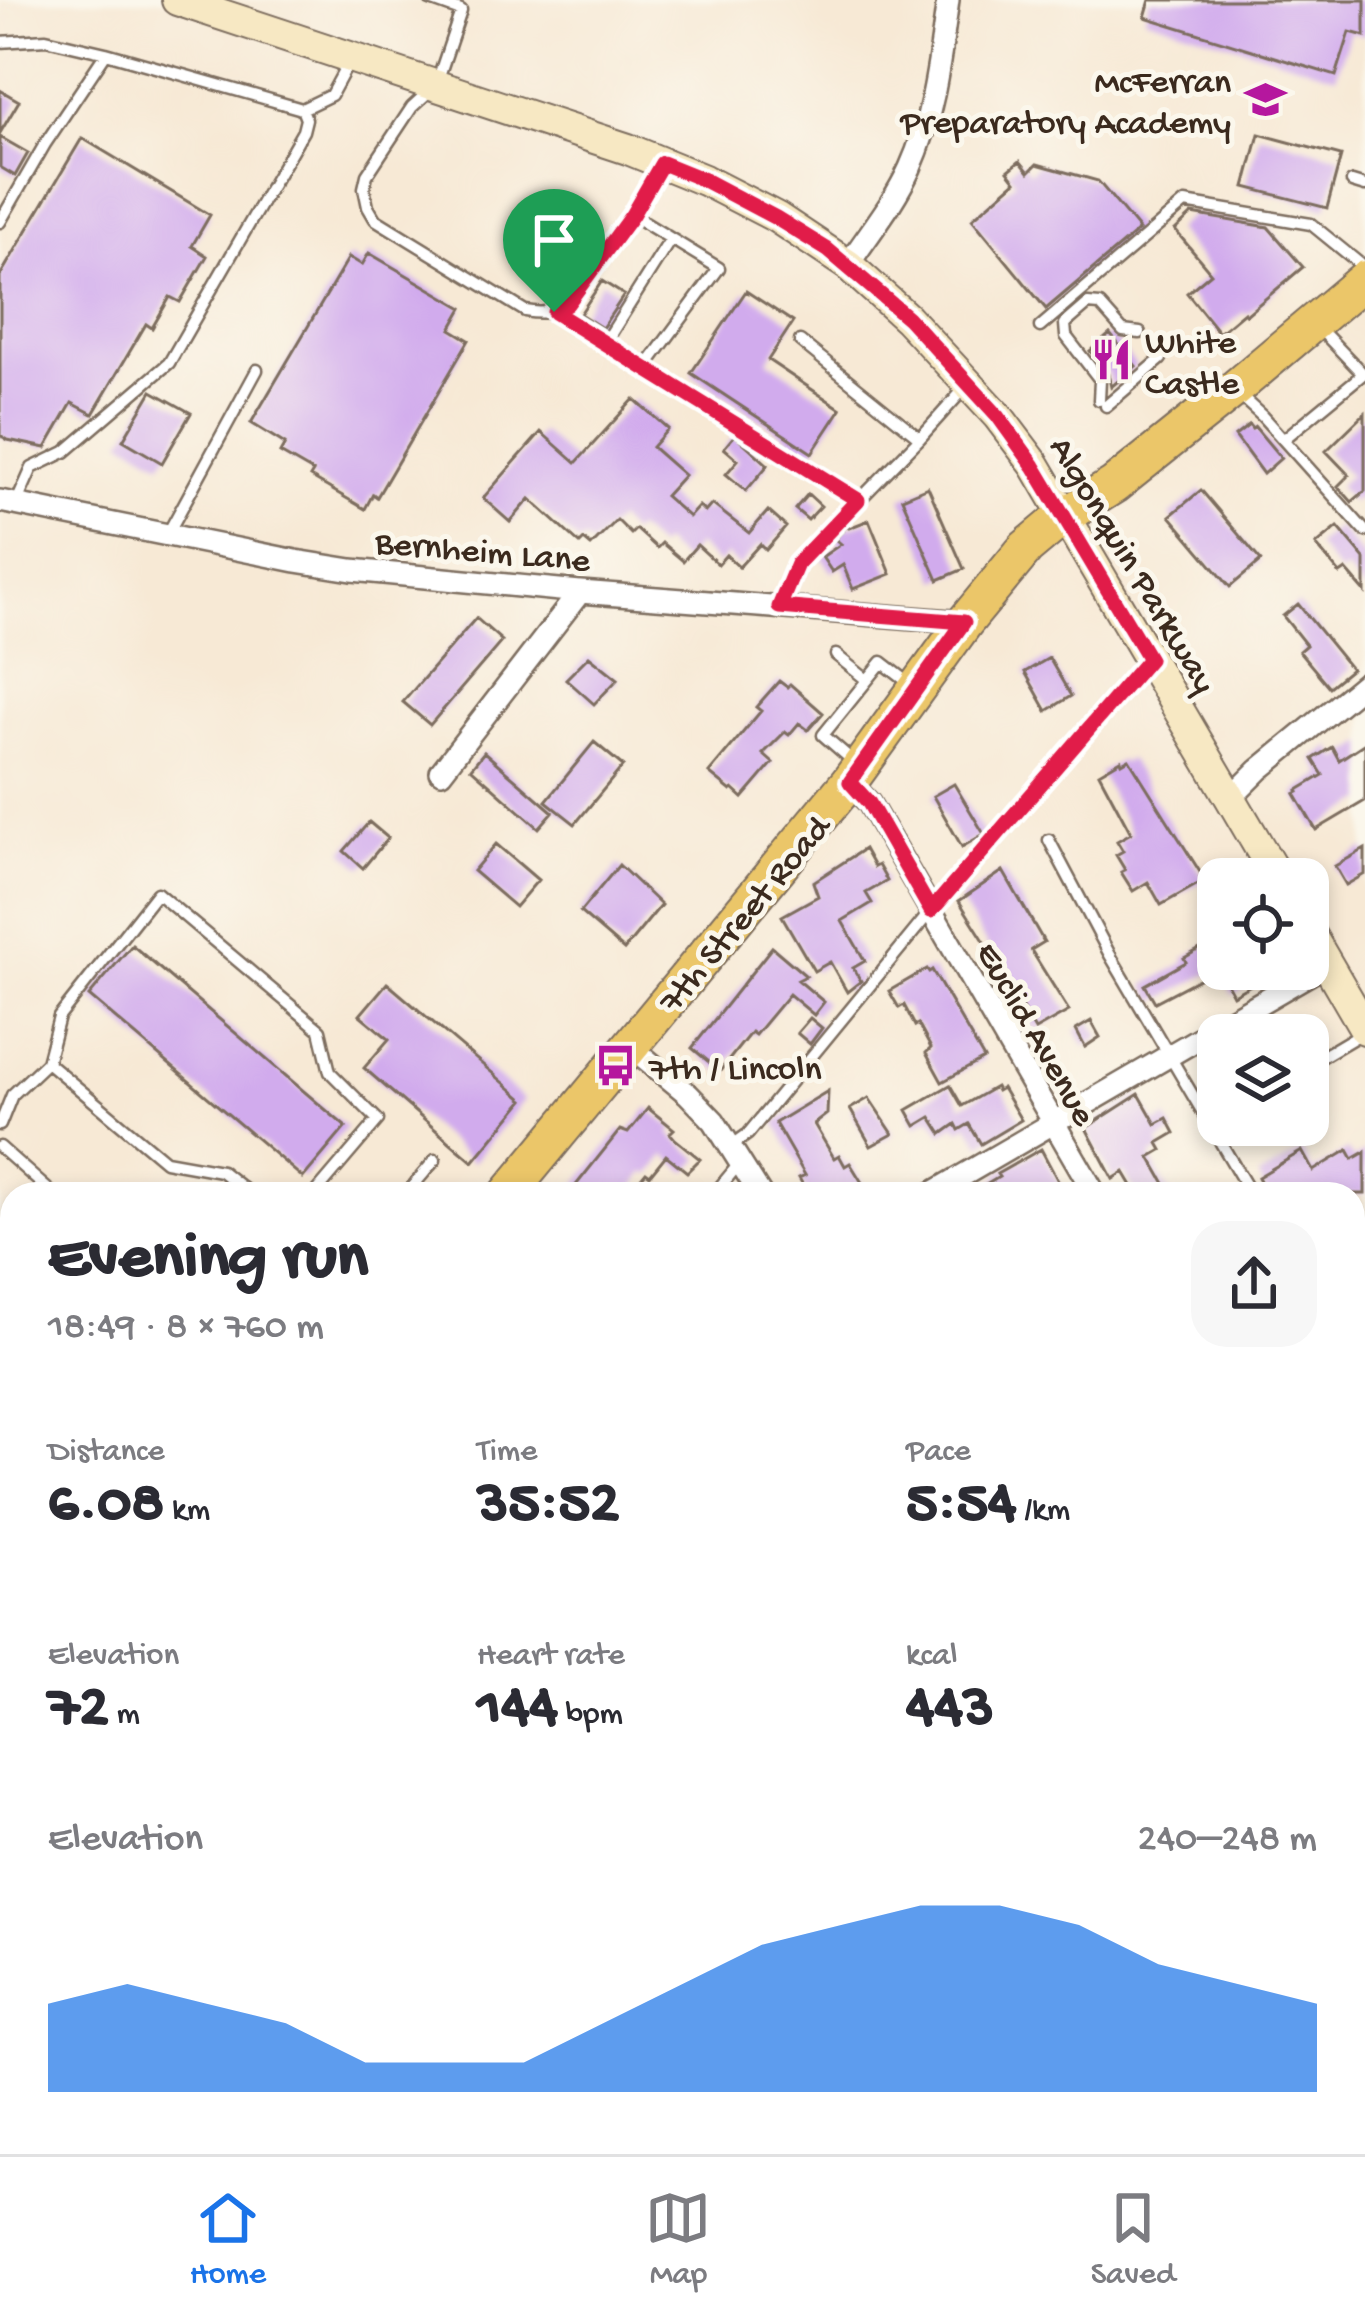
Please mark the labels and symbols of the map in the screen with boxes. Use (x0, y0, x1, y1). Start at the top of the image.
place label: McFerran Preparatory Academy (900, 63, 1231, 147)
school or university icon: McFerran Preparatory Academy (1242, 76, 1288, 122)
pin (503, 189, 605, 312)
place label: White Castle (1145, 324, 1239, 408)
restaurant icon: White Castle (1088, 337, 1134, 383)
street label: Algonquin Parkway (1037, 430, 1224, 703)
street label: Bernheim Lane (372, 524, 592, 585)
street label: 7th Street Road (651, 807, 844, 1024)
street label: Euclid Avenue (963, 936, 1103, 1135)
bus stop icon: 7th / Lincoln (592, 1042, 638, 1088)
place label: 7th / Lincoln (648, 1050, 822, 1093)

